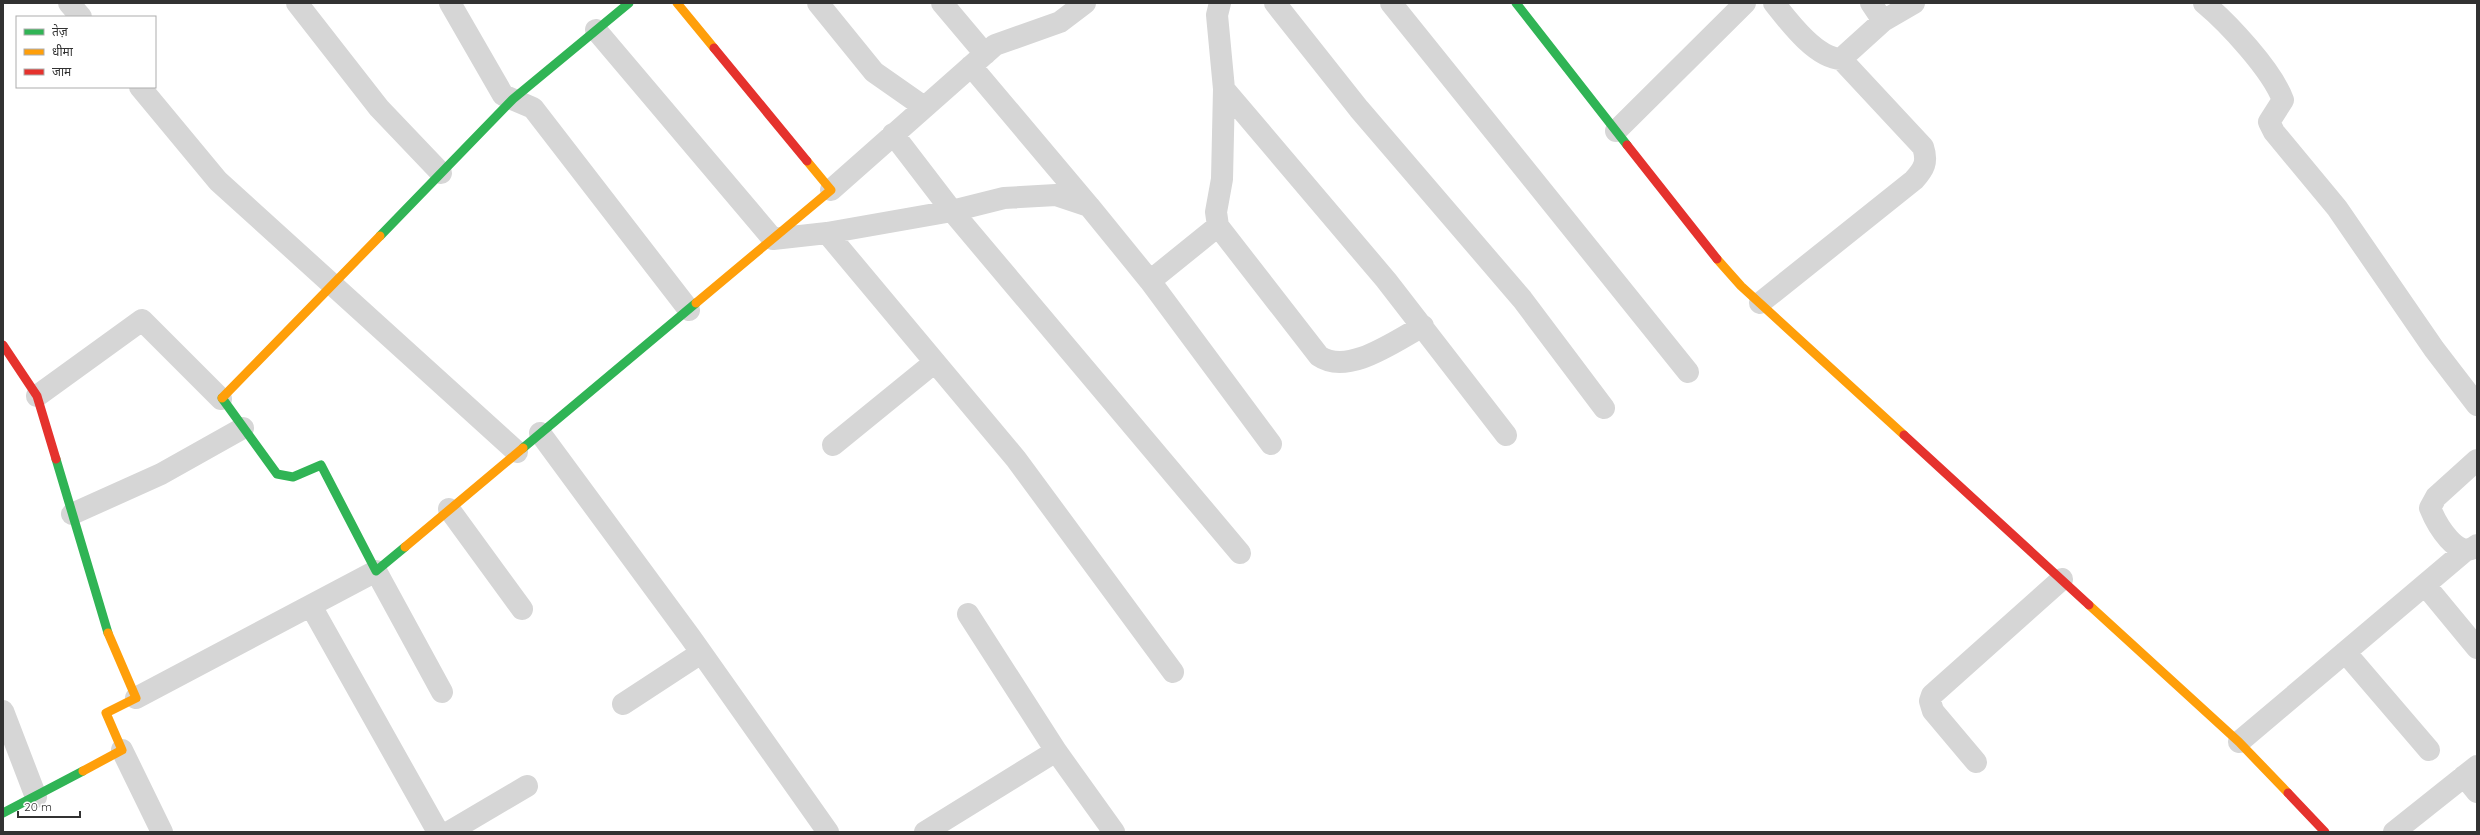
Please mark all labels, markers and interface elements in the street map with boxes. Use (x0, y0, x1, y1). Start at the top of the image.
legend (16, 16, 156, 88)
text: तेज़ (52, 24, 69, 39)
text: धीमा (52, 44, 74, 59)
text: जाम (52, 64, 72, 79)
scale bar (18, 793, 80, 819)
text: 20 m (24, 799, 52, 814)

